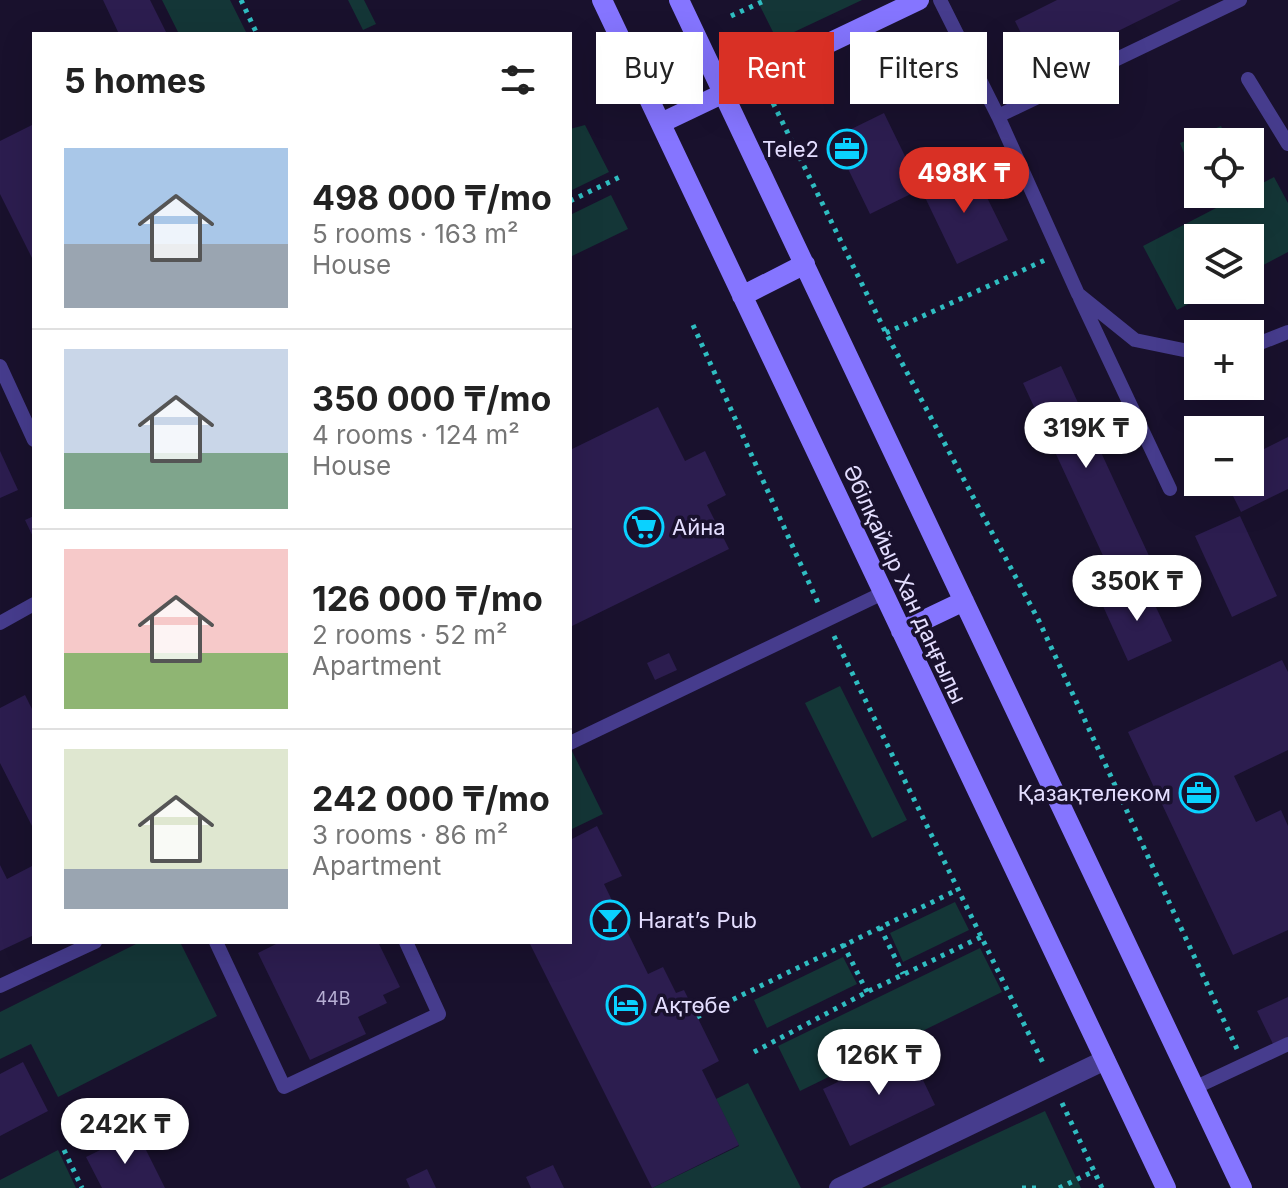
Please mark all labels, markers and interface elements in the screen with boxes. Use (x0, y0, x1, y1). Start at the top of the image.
chip: Buy (596, 32, 703, 104)
chip: Rent (719, 32, 834, 104)
chip: Filters (850, 32, 987, 104)
chip: New (1003, 32, 1119, 104)
icon: filters (496, 58, 540, 102)
text: 5 homes (64, 60, 206, 101)
office icon: Tele2 (826, 128, 868, 170)
map controls (1184, 128, 1264, 496)
button: locate (1184, 128, 1264, 208)
place label: Tele2 (762, 136, 819, 162)
pin: 498K ₸ (899, 147, 1029, 215)
text: 498K ₸ (917, 157, 1011, 188)
text: 498 000 ₸/mo (312, 177, 552, 218)
icon: home (128, 180, 224, 276)
text: 5 rooms · 163 m² (312, 218, 519, 249)
button: layers (1184, 224, 1264, 304)
text: House (312, 249, 391, 280)
button: + (1184, 320, 1264, 400)
text: 350 000 ₸/mo (312, 378, 551, 419)
icon: home (128, 381, 224, 477)
pin: 319K ₸ (1021, 402, 1151, 470)
text: 319K ₸ (1042, 412, 1130, 443)
button: − (1184, 416, 1264, 496)
text: 4 rooms · 124 m² (312, 419, 520, 450)
text: House (312, 450, 391, 481)
street label: Әбілқайыр Хан даңғылы (838, 461, 972, 707)
supermarket icon: Айна (623, 506, 665, 548)
place label: Айна (672, 514, 726, 540)
pin: 350K ₸ (1072, 555, 1202, 623)
text: 350K ₸ (1090, 565, 1184, 596)
text: 126 000 ₸/mo (312, 578, 543, 619)
icon: home (128, 581, 224, 677)
text: 2 rooms · 52 m² (312, 619, 508, 650)
text: Apartment (312, 650, 441, 681)
office icon: Қазақтелеком (1178, 772, 1220, 814)
text: 242 000 ₸/mo (312, 778, 550, 819)
place label: Қазақтелеком (1018, 780, 1171, 806)
icon: home (128, 781, 224, 877)
text: 3 rooms · 86 m² (312, 819, 508, 850)
text: Apartment (312, 850, 441, 881)
bar icon: Harat’s Pub (589, 899, 631, 941)
place label: Harat’s Pub (638, 907, 757, 933)
hotel icon: Ақтөбе (605, 984, 647, 1026)
house number: 44В (315, 988, 351, 1009)
place label: Ақтөбе (654, 992, 730, 1018)
pin: 126K ₸ (814, 1029, 944, 1097)
text: 126K ₸ (836, 1039, 922, 1070)
pin: 242K ₸ (60, 1098, 190, 1166)
text: 242K ₸ (79, 1108, 171, 1139)

